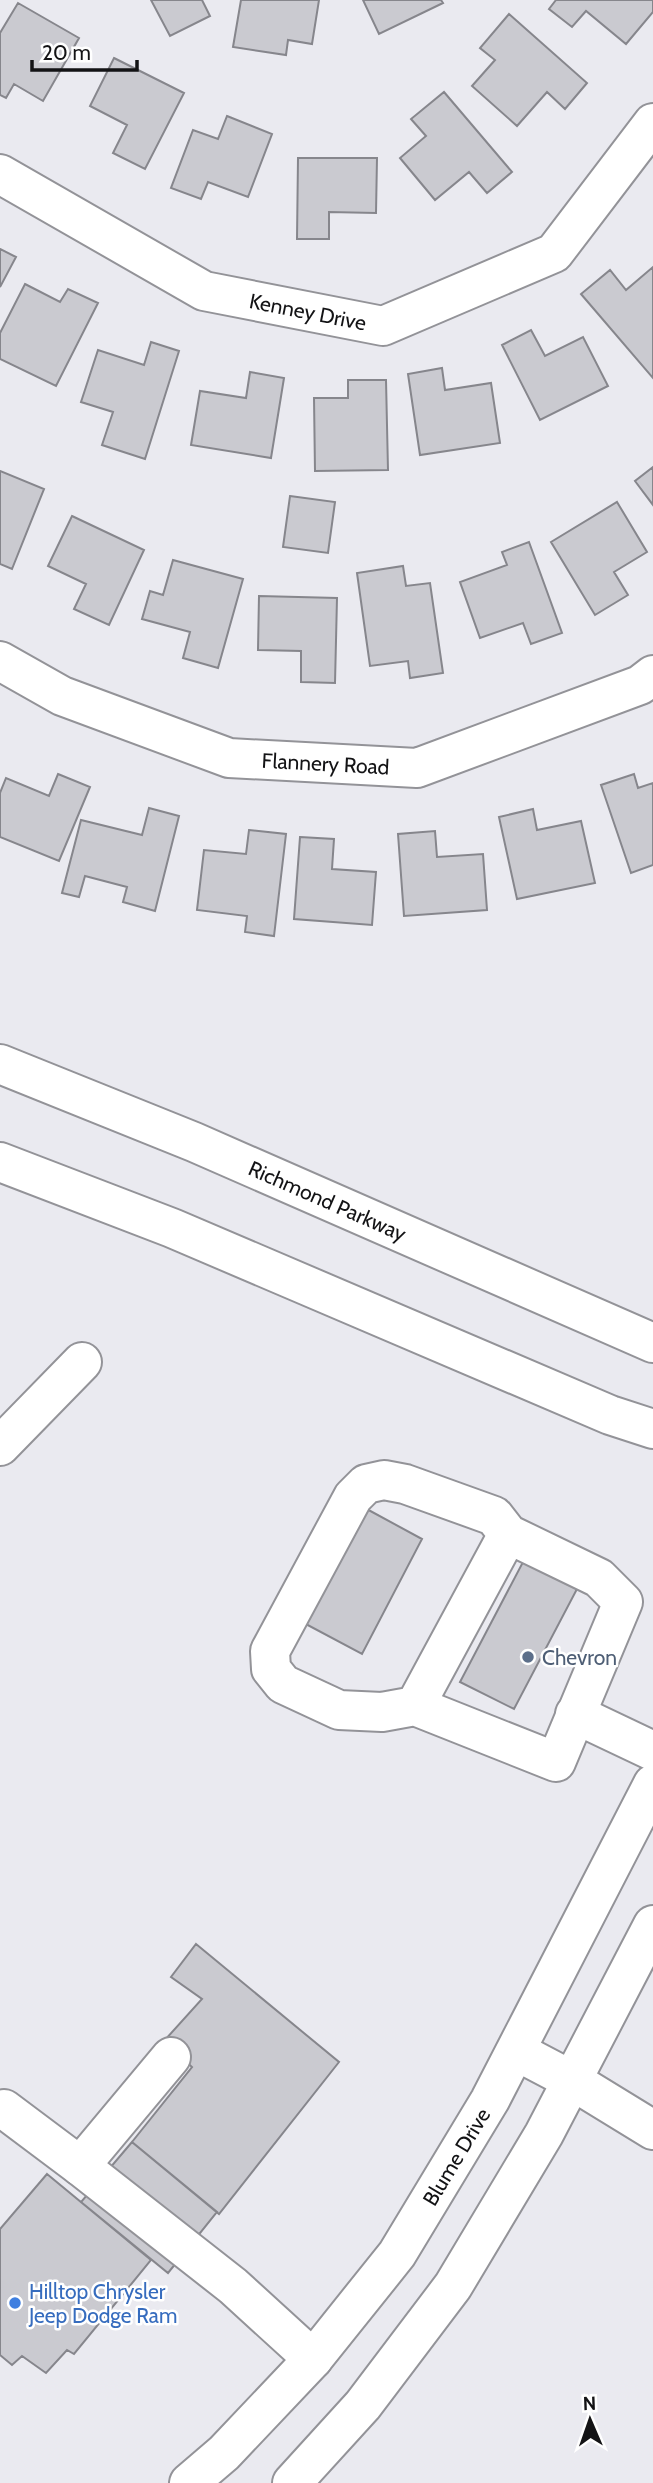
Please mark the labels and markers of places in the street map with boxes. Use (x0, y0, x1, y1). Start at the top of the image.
place label: Chevron (542, 1645, 617, 1670)
marker: Chevron (520, 1649, 536, 1665)
place label: Hilltop Chrysler Jeep Dodge Ram (28, 2279, 177, 2328)
marker: Hilltop Chrysler Jeep Dodge Ram (7, 2295, 23, 2311)

